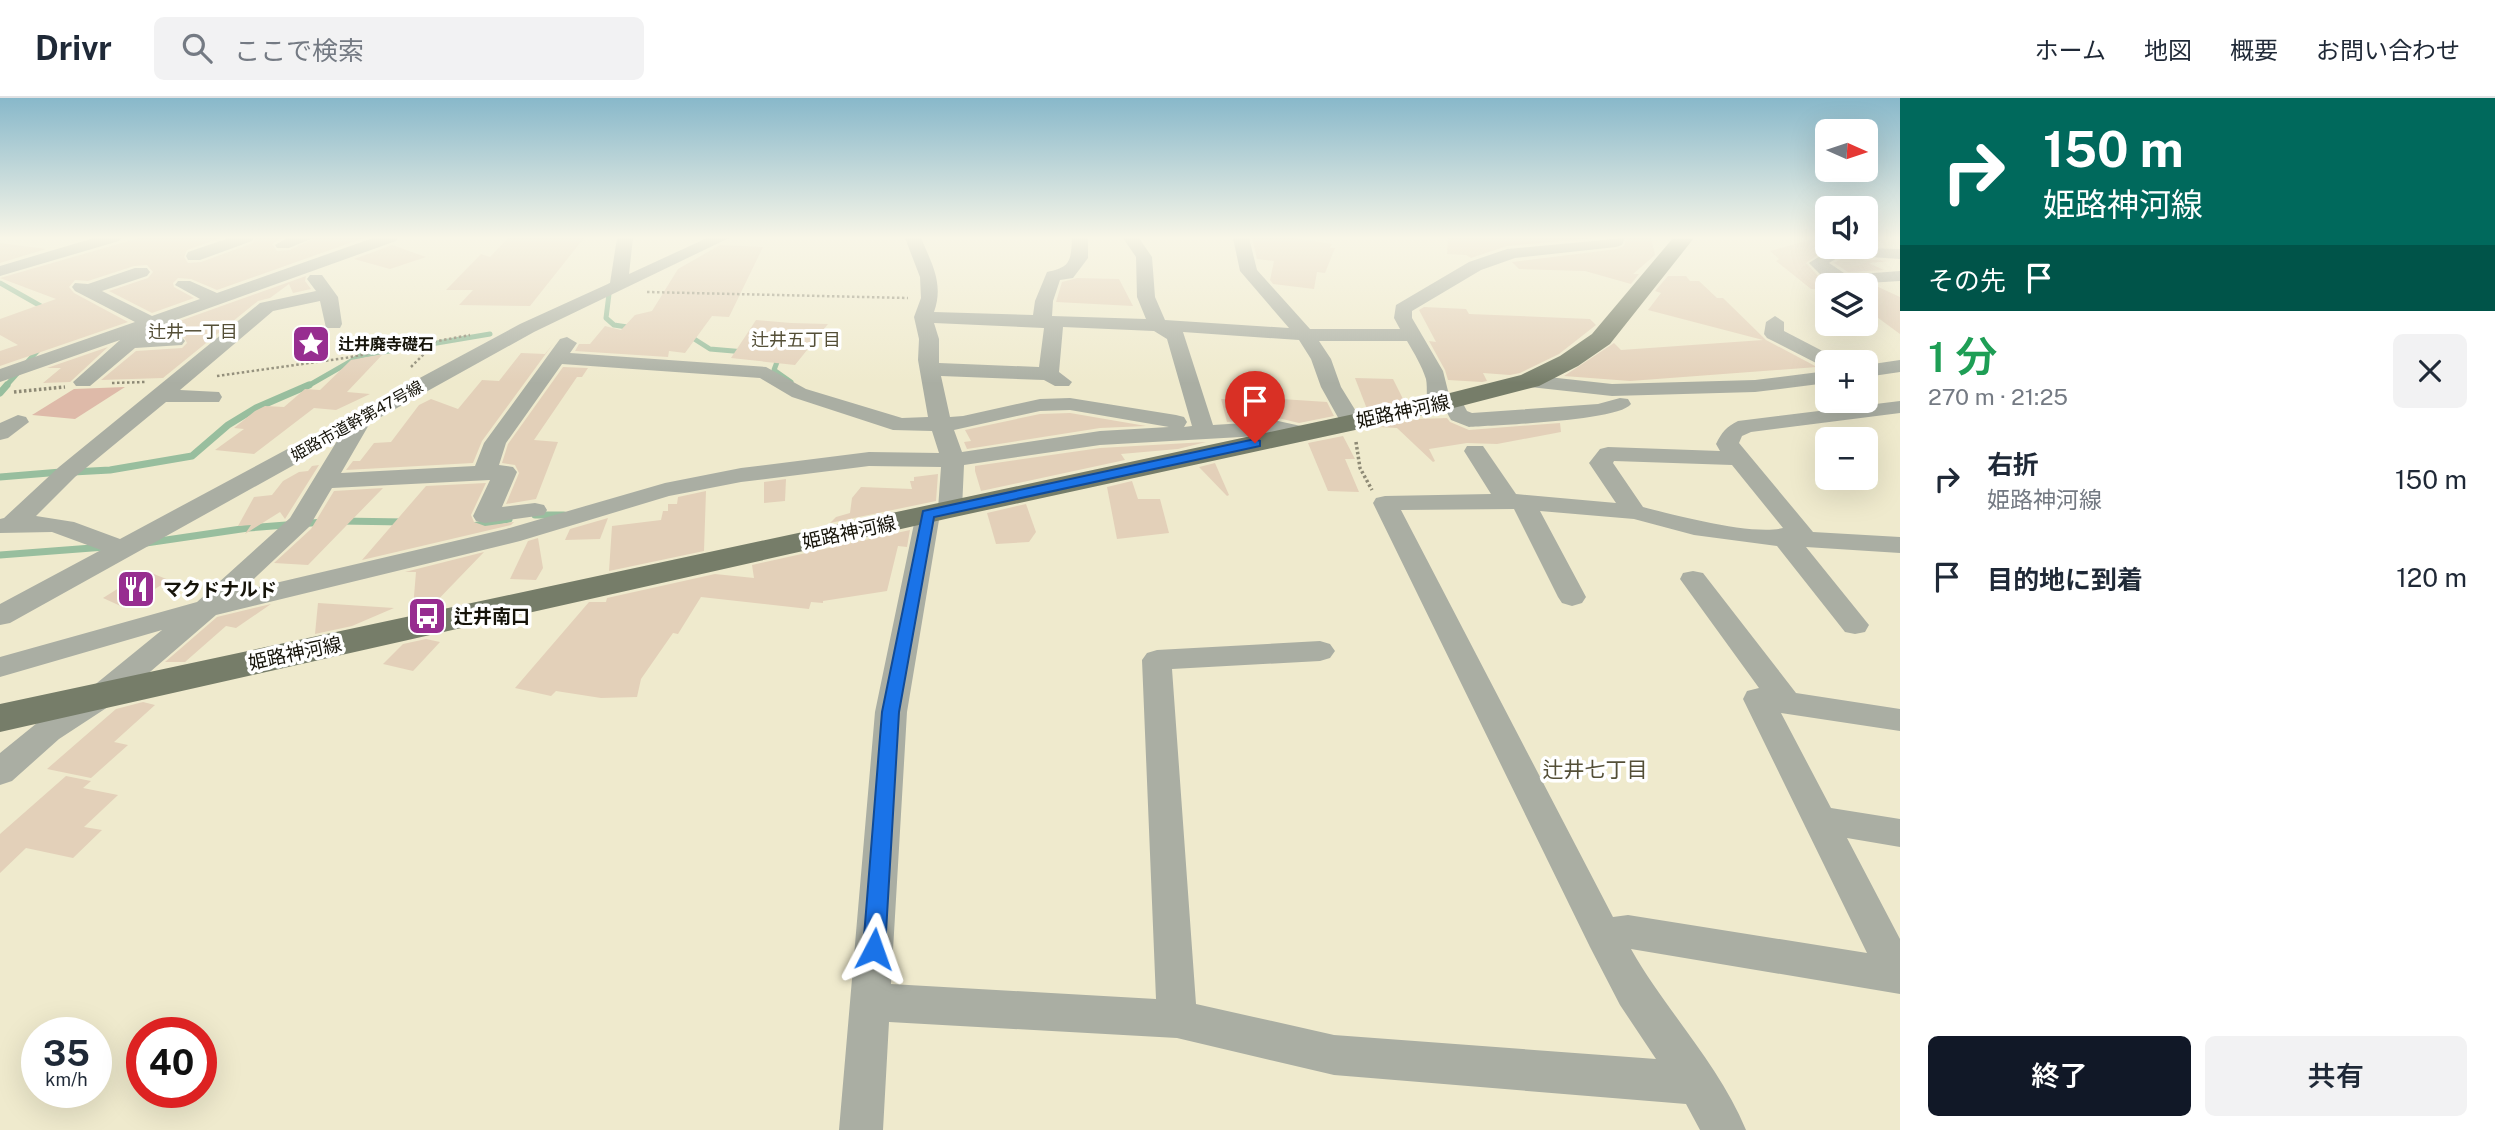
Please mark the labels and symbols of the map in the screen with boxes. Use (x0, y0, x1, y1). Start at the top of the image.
north arrow (1815, 119, 1878, 182)
district label: 辻井一丁目 (148, 321, 238, 342)
place icon: 辻井廃寺礎石 (290, 323, 332, 365)
district label: 辻井五丁目 (751, 329, 841, 350)
place label: 辻井廃寺礎石 (338, 335, 434, 354)
pin (1225, 371, 1285, 443)
street label: 姫路市道幹第47号線 (288, 377, 426, 465)
street label: 姫路神河線 (1354, 390, 1452, 432)
street label: 姫路神河線 (800, 511, 898, 553)
restaurant icon: マクドナルド (115, 568, 157, 610)
place label: マクドナルド (163, 578, 277, 600)
bus stop icon: 辻井南口 (406, 595, 448, 637)
place label: 辻井南口 (454, 605, 530, 627)
street label: 姫路神河線 (246, 632, 344, 674)
district label: 辻井七丁目 (1543, 757, 1648, 782)
position arrow (837, 912, 911, 986)
speed limit sign: 40 (126, 1017, 217, 1108)

